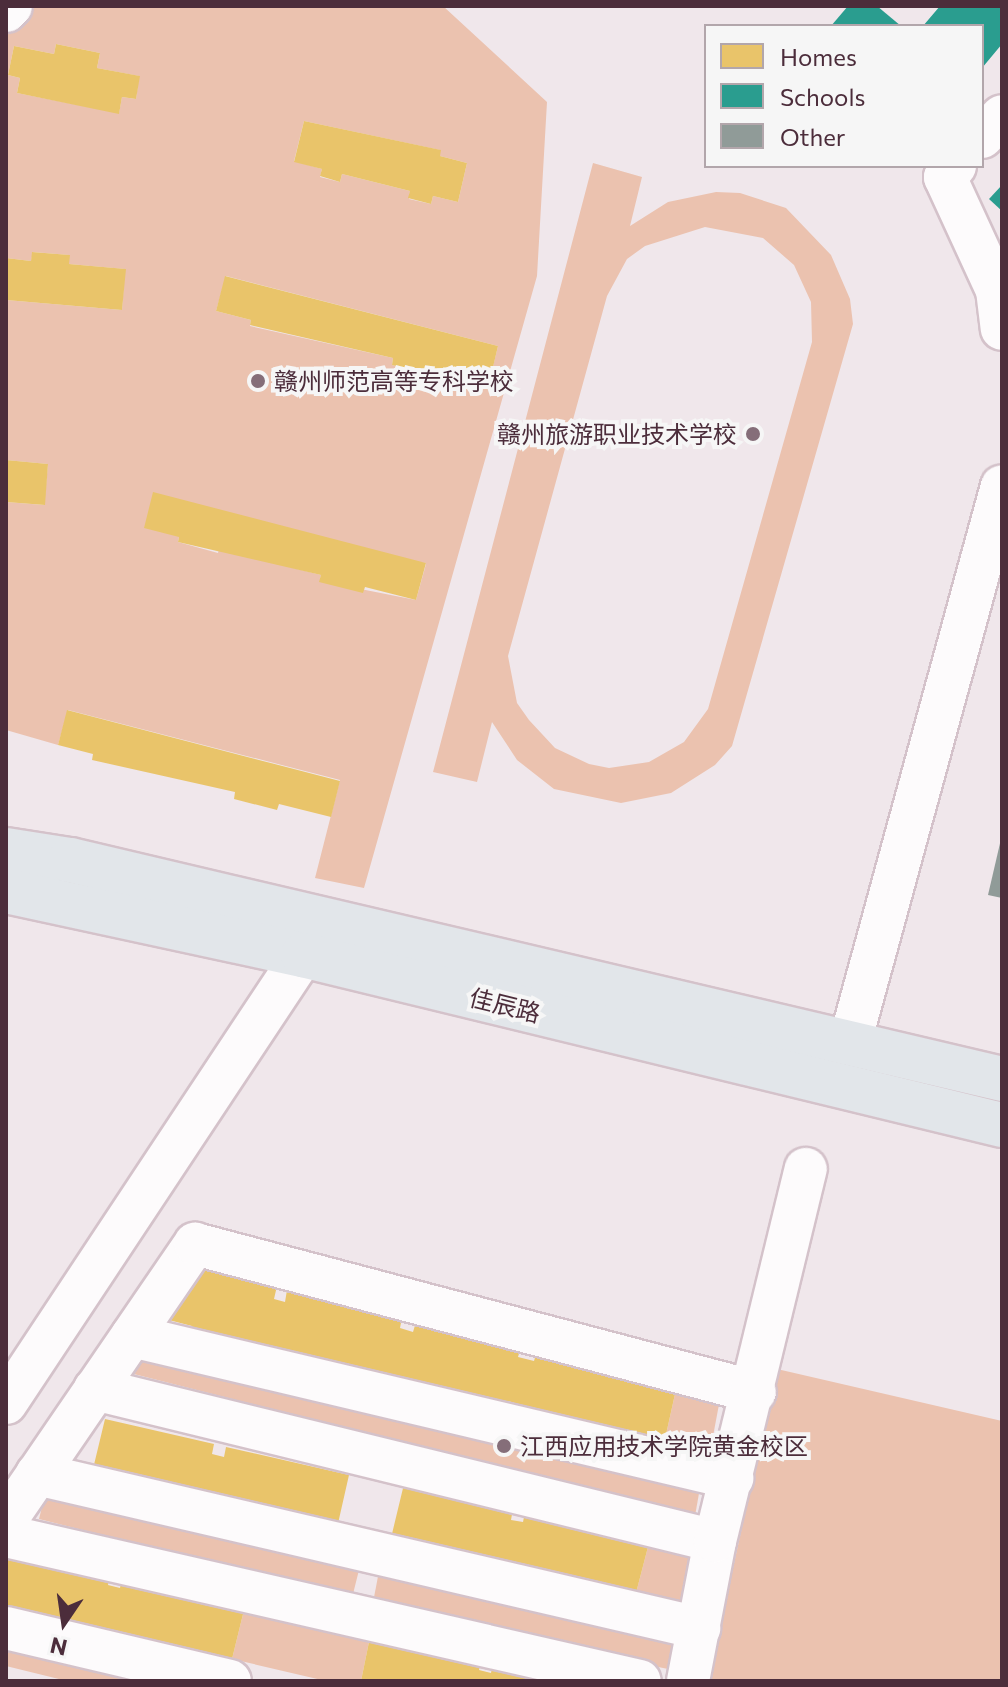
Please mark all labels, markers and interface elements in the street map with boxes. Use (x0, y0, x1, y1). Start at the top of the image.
legend (704, 24, 984, 168)
text: Homes (780, 42, 857, 71)
text: Schools (780, 82, 865, 111)
text: Other (780, 122, 845, 151)
place label: 赣州师范高等专科学校 (274, 367, 514, 395)
marker: 赣州师范高等专科学校 (249, 372, 267, 390)
place label: 赣州旅游职业技术学校 (497, 420, 737, 448)
marker: 赣州旅游职业技术学校 (744, 425, 762, 443)
street label: 佳辰路 (467, 982, 543, 1028)
place label: 江西应用技术学院黄金校区 (520, 1432, 808, 1460)
marker: 江西应用技术学院黄金校区 (495, 1437, 513, 1455)
north arrow (24, 1583, 104, 1663)
text: N (47, 1632, 70, 1662)

